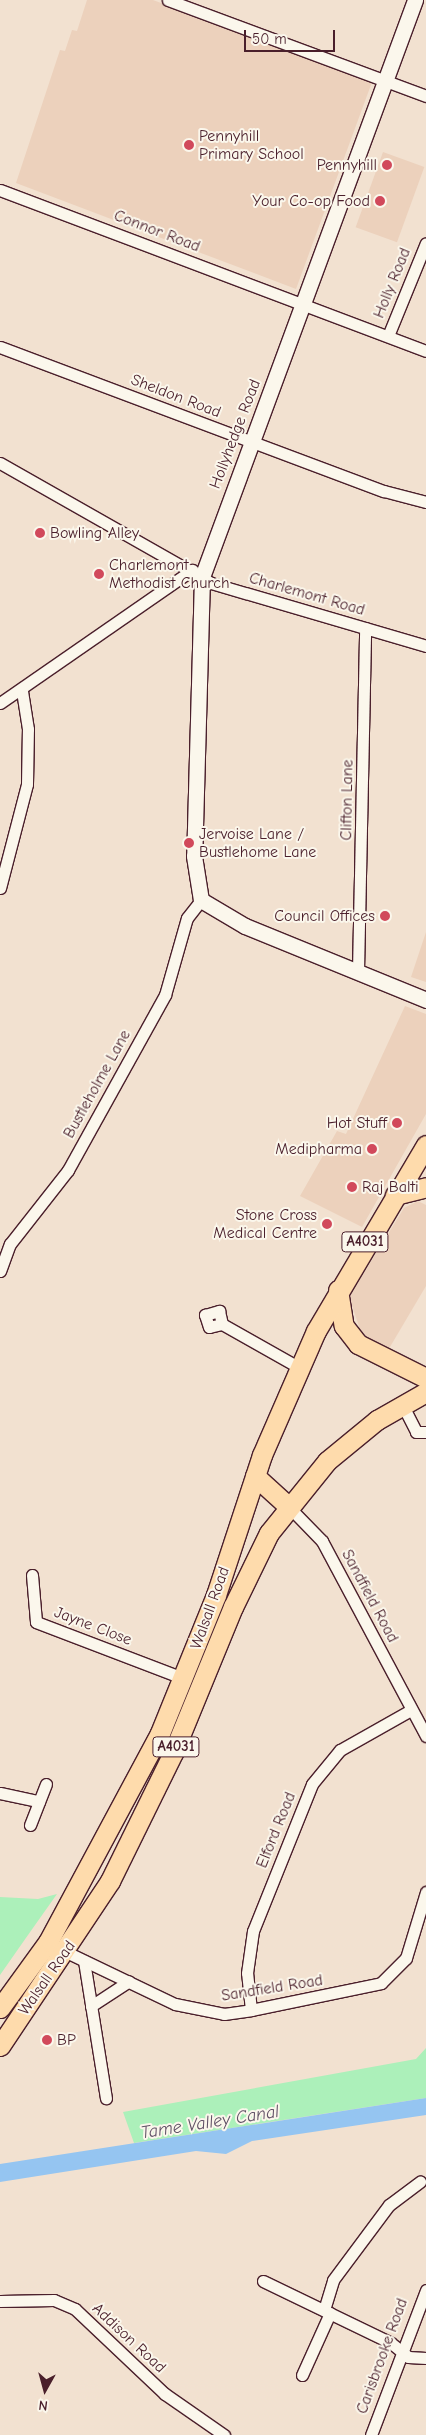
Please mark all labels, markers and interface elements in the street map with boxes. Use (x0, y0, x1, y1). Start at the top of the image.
scale bar (246, 20, 337, 52)
text: 50 m (252, 30, 287, 48)
place label: Pennyhill Primary School (199, 126, 304, 164)
marker: Pennyhill Primary School (183, 139, 195, 151)
place label: Pennyhill (317, 155, 377, 175)
marker: Pennyhill (381, 159, 393, 171)
place label: Your Co-op Food (252, 191, 370, 211)
marker: Your Co-op Food (374, 195, 386, 207)
street label: Connor Road (111, 206, 203, 256)
street label: Holly Road (369, 245, 415, 321)
street label: Sheldon Road (128, 370, 224, 422)
street label: Hollyhedge Road (205, 377, 265, 491)
place label: Bowling Alley (50, 523, 139, 543)
marker: Bowling Alley (34, 527, 46, 539)
place label: Charlemont Methodist Church (109, 555, 229, 593)
marker: Charlemont Methodist Church (93, 568, 105, 580)
street label: Charlemont Road (247, 568, 367, 620)
street label: Clifton Lane (337, 759, 357, 841)
place label: Jervoise Lane / Bustlehome Lane (199, 824, 316, 862)
marker: Jervoise Lane / Bustlehome Lane (183, 837, 195, 849)
place label: Council Offices (274, 906, 375, 926)
marker: Council Offices (379, 910, 391, 922)
street label: Bustleholme Lane (59, 1027, 135, 1141)
place label: Hot Stuff (327, 1113, 387, 1133)
marker: Hot Stuff (391, 1117, 403, 1129)
place label: Medipharma (275, 1139, 362, 1159)
marker: Medipharma (366, 1143, 378, 1155)
place label: Raj Balti (362, 1177, 419, 1197)
marker: Raj Balti (346, 1181, 358, 1193)
place label: Stone Cross Medical Centre (213, 1205, 317, 1243)
marker: Stone Cross Medical Centre (321, 1218, 333, 1230)
road number: A4031 (341, 1230, 389, 1254)
street label: Sandfield Road (337, 1546, 403, 1646)
street label: Walsall Road (186, 1564, 234, 1652)
street label: Jayne Close (52, 1602, 134, 1650)
road number: A4031 (152, 1734, 200, 1760)
street label: Elford Road (252, 1789, 300, 1871)
street label: Walsall Road (14, 1937, 80, 2019)
street label: Sandfield Road (220, 1971, 324, 2005)
place label: BP (57, 2030, 76, 2050)
marker: BP (41, 2034, 53, 2046)
water label: Tame Valley Canal (139, 2101, 281, 2145)
street label: Carisbrooke Road (352, 2296, 412, 2416)
street label: Addison Road (88, 2299, 170, 2377)
north arrow (20, 2365, 70, 2415)
text: N (38, 2396, 49, 2414)

